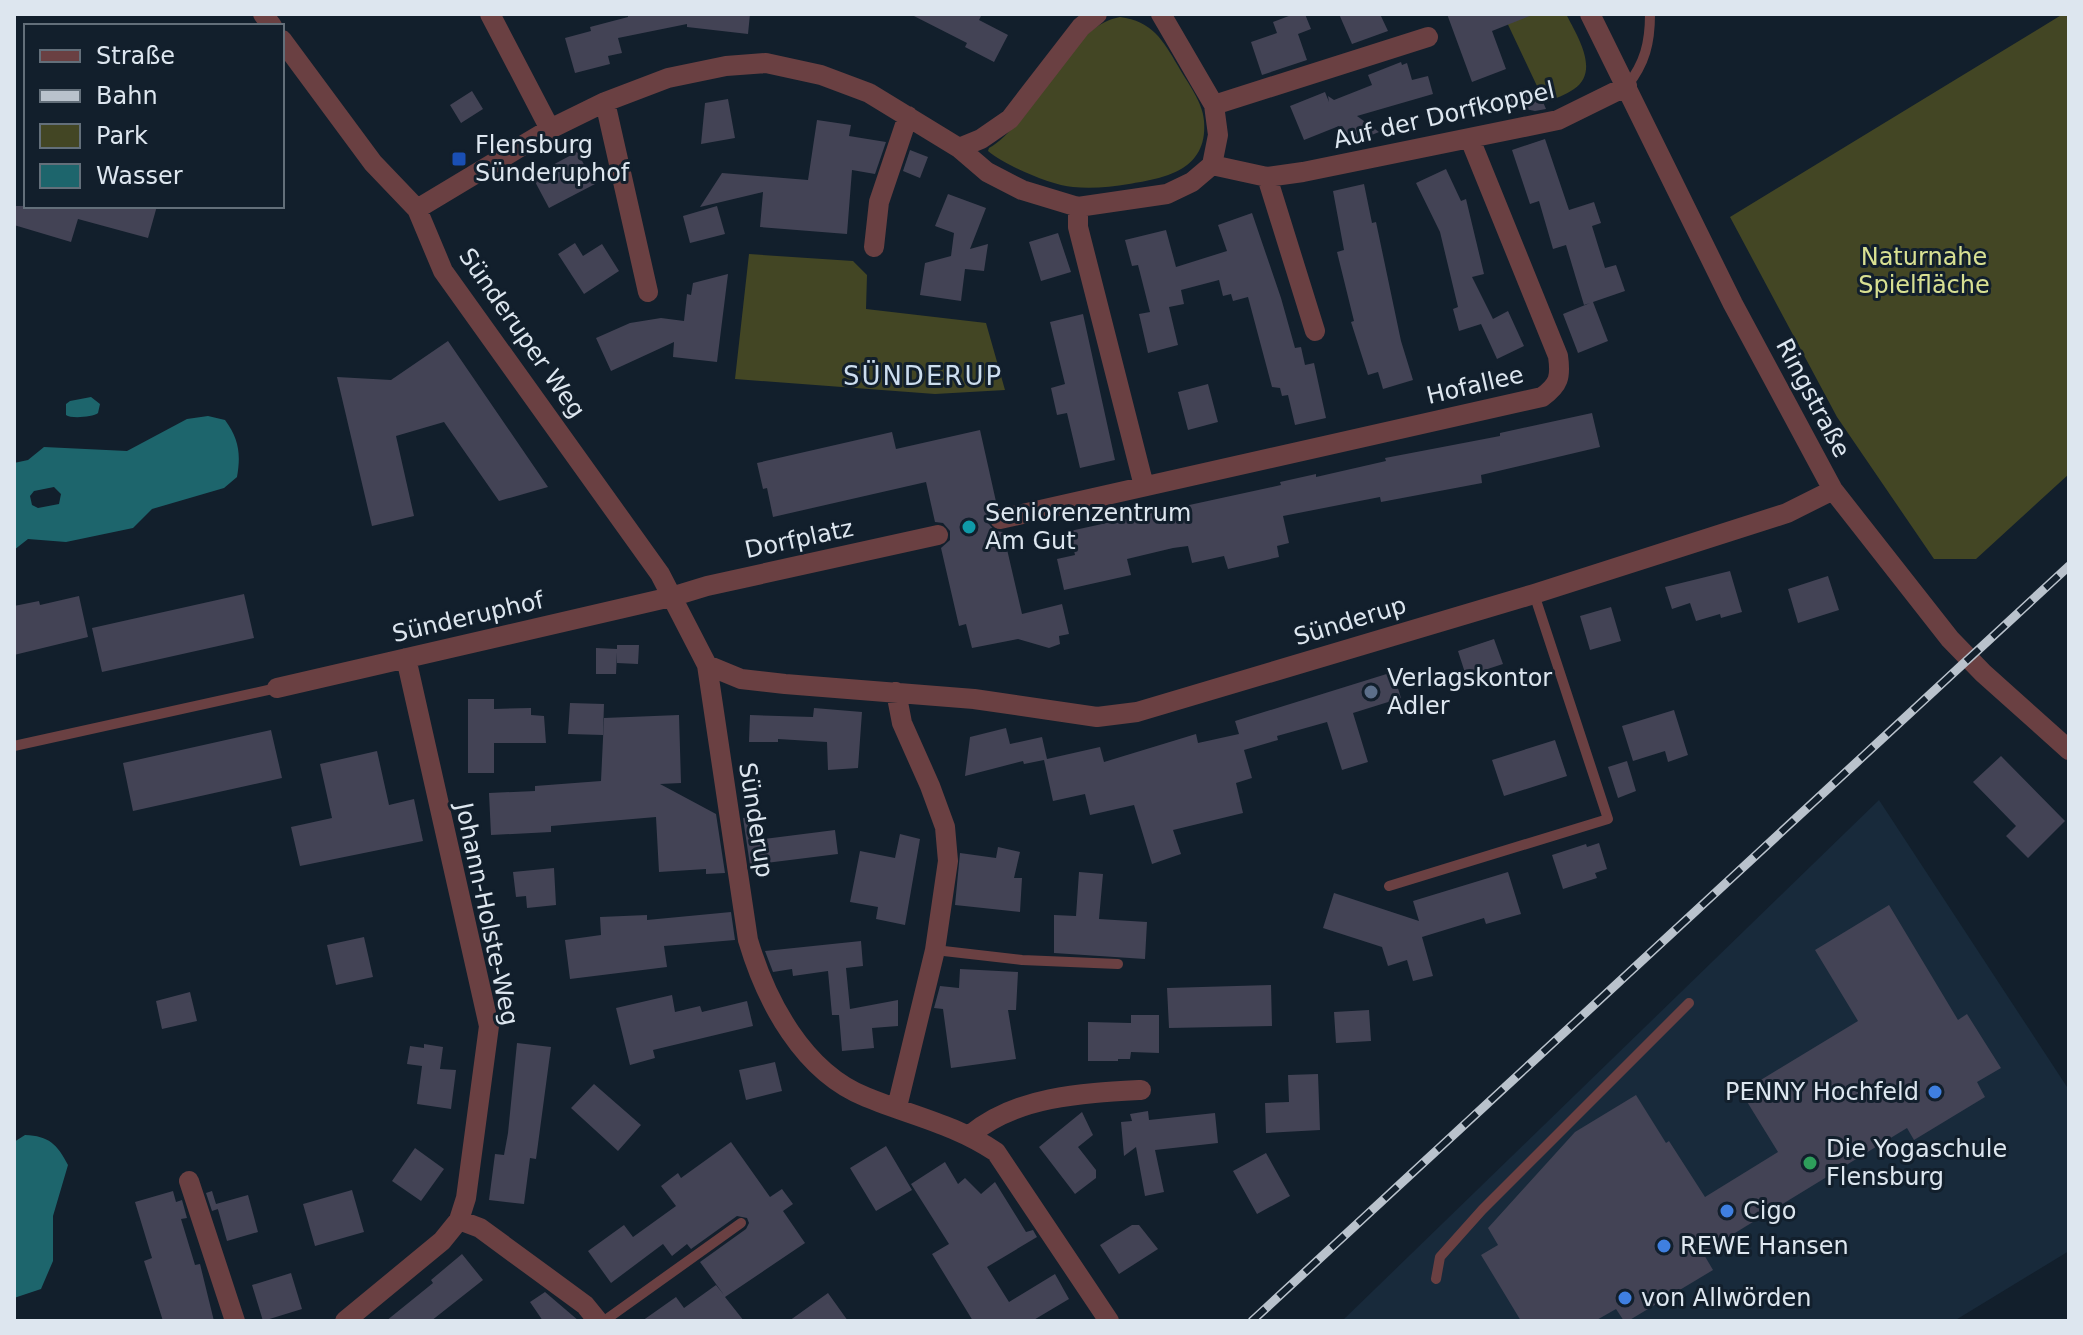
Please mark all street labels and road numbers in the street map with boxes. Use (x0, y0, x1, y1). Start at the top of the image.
street label: Auf der Dorfkoppel (1331, 76, 1557, 154)
street label: Sünderuper Weg (453, 243, 591, 423)
street label: Ringstraße (1770, 334, 1856, 462)
street label: Hofallee (1424, 360, 1526, 410)
street label: Dorfplatz (742, 514, 856, 564)
street label: Sünderuphof (390, 586, 547, 648)
street label: Sünderup (1290, 591, 1410, 651)
street label: Sünderup (733, 761, 779, 879)
street label: Johann-Holste-Weg (449, 798, 524, 1028)

